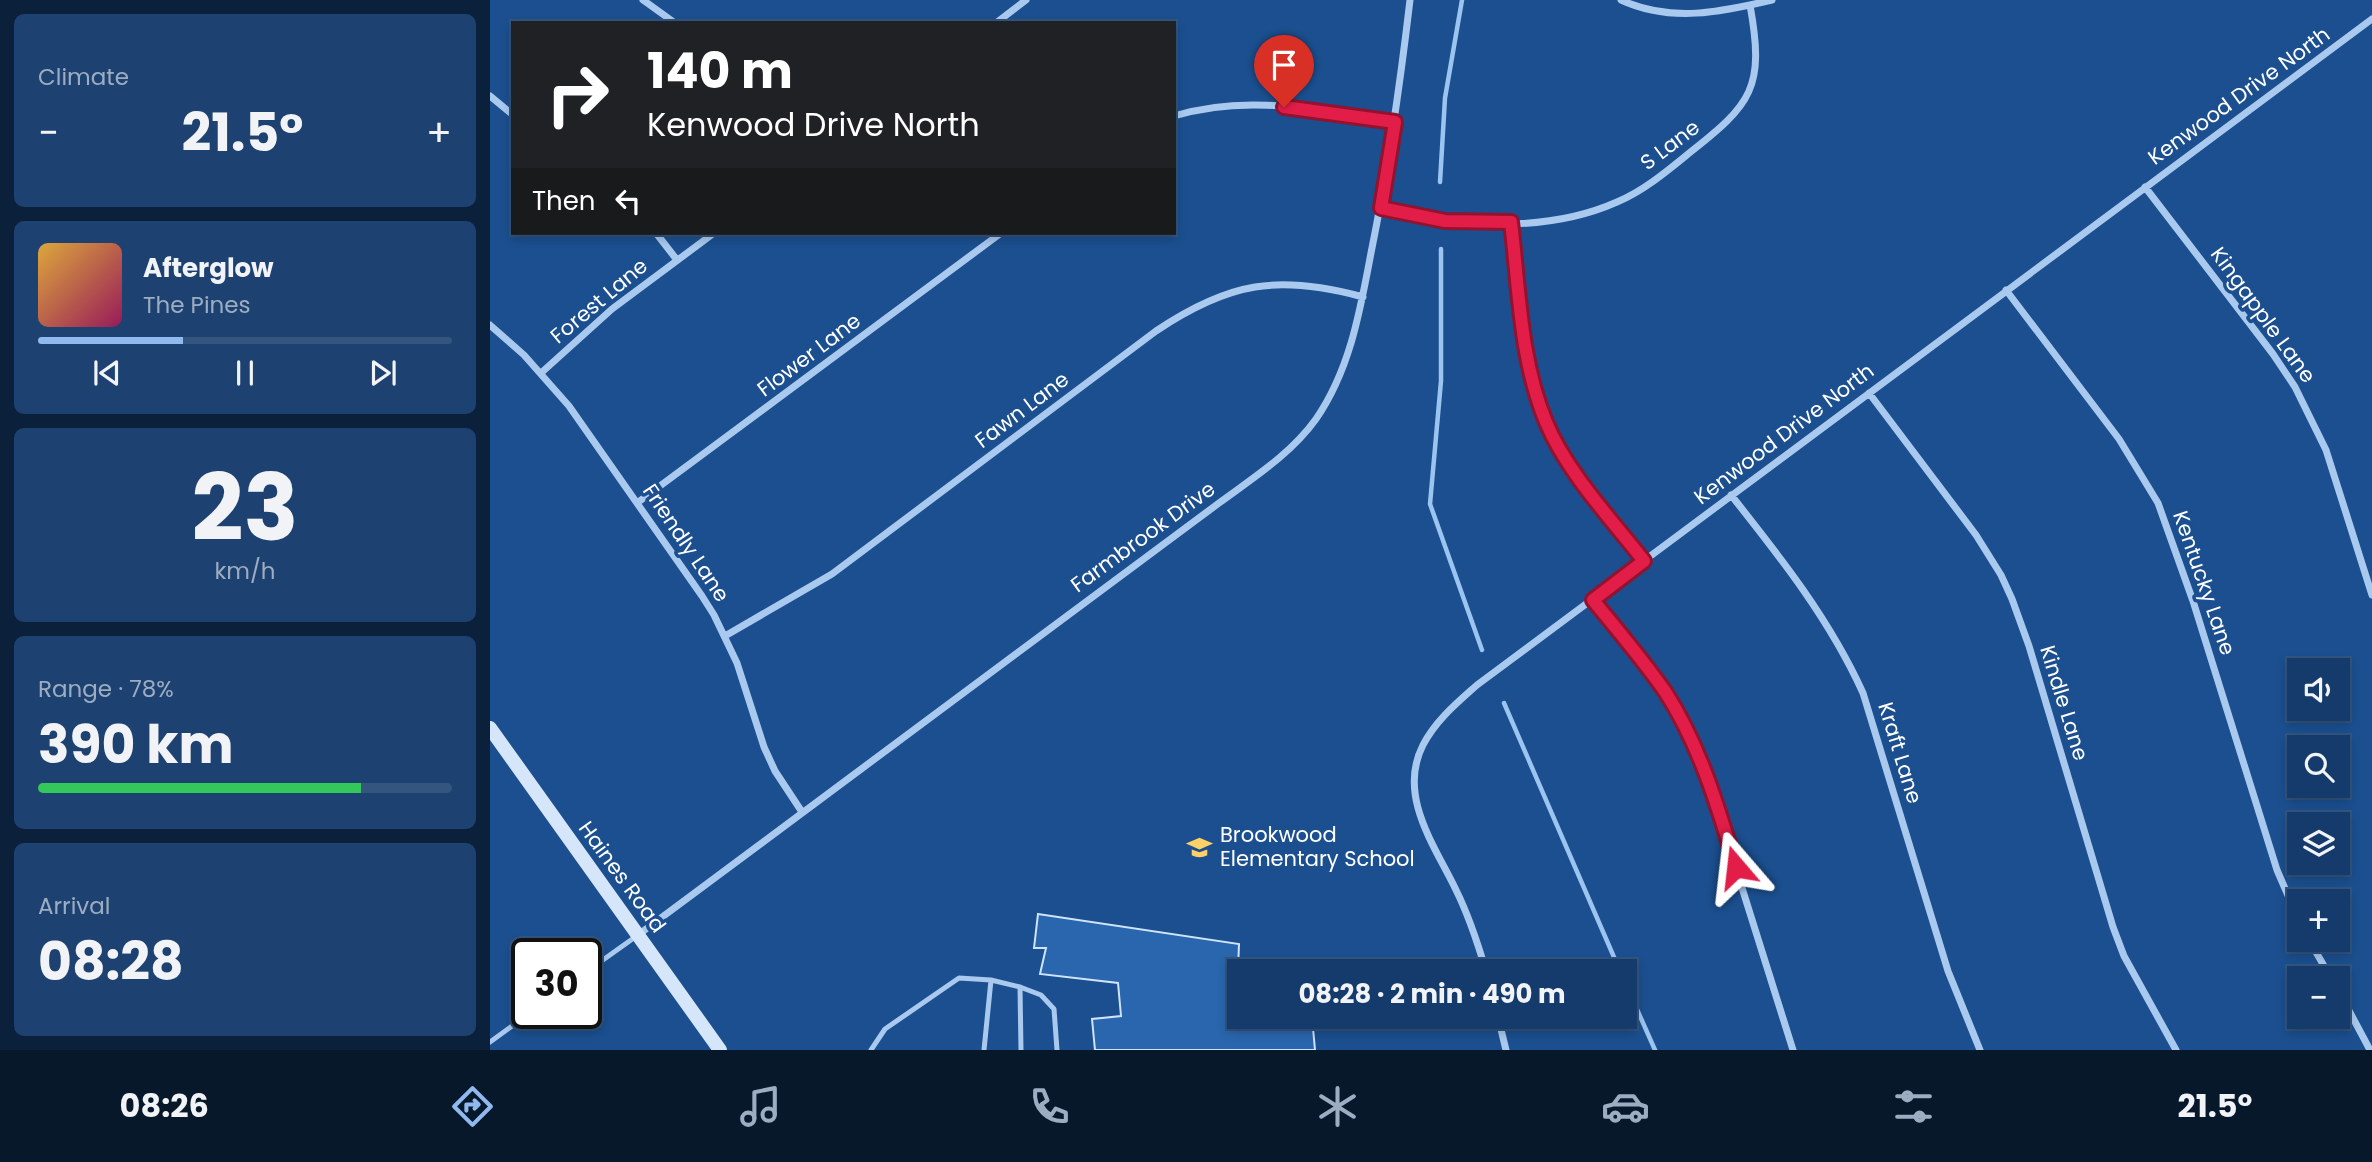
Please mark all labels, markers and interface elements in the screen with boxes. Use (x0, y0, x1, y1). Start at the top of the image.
street label: Kenwood Drive North (2142, 20, 2336, 171)
pin (1254, 35, 1314, 107)
text: 140 m (647, 37, 793, 105)
icon: arrive (1265, 46, 1303, 84)
icon: right (532, 49, 623, 140)
text: Climate (38, 61, 129, 93)
text: 21.5° (182, 96, 303, 169)
text: Kenwood Drive North (647, 102, 980, 147)
text: − (38, 106, 59, 159)
text: + (426, 106, 452, 159)
street label: S Lane (1634, 113, 1705, 177)
icon: left (609, 182, 647, 220)
text: Then (532, 183, 595, 219)
street label: Kingapple Lane (2204, 241, 2323, 389)
text: Afterglow (143, 250, 274, 286)
street label: Forest Lane (544, 251, 654, 350)
text: The Pines (143, 289, 251, 321)
street label: Flower Lane (751, 306, 866, 403)
icon: previous (88, 354, 126, 392)
icon: pause (226, 354, 264, 392)
icon: next (364, 354, 402, 392)
street label: Kenwood Drive North (1688, 356, 1880, 511)
street label: Fawn Lane (969, 365, 1075, 455)
text: 23 (191, 444, 299, 572)
street label: Farmbrook Drive (1065, 474, 1221, 599)
street label: Friendly Lane (636, 478, 737, 607)
street label: Kentucky Lane (2166, 507, 2243, 659)
text: km/h (214, 555, 276, 587)
street label: Kindle Lane (2033, 642, 2096, 764)
map controls (2287, 658, 2350, 1029)
button: sound (2287, 658, 2350, 721)
text: Range · 78% (38, 673, 174, 705)
street label: Kraft Lane (1871, 699, 1930, 807)
text: 390 km (38, 708, 234, 781)
button: search (2287, 735, 2350, 798)
button: layers (2287, 812, 2350, 875)
street label: Haines Road (572, 815, 673, 938)
place label: Brookwood Elementary School (1220, 820, 1415, 873)
position arrow (1699, 830, 1773, 904)
school or university icon: Brookwood Elementary School (1186, 833, 1214, 861)
button: + (2287, 889, 2350, 952)
text: Arrival (38, 890, 110, 922)
text: 08:28 (38, 925, 184, 998)
speed limit sign: 30 (511, 938, 602, 1029)
button: − (2287, 966, 2350, 1029)
text: 08:28 · 2 min · 490 m (1298, 976, 1566, 1012)
icon: directions (448, 1082, 497, 1131)
icon: music (736, 1082, 785, 1131)
icon: phone (1025, 1082, 1074, 1131)
icon: climate (1313, 1082, 1362, 1131)
icon: car (1601, 1082, 1650, 1131)
icon: filters (1889, 1082, 1938, 1131)
text: 08:26 (120, 1083, 209, 1128)
text: 21.5° (2177, 1083, 2252, 1128)

